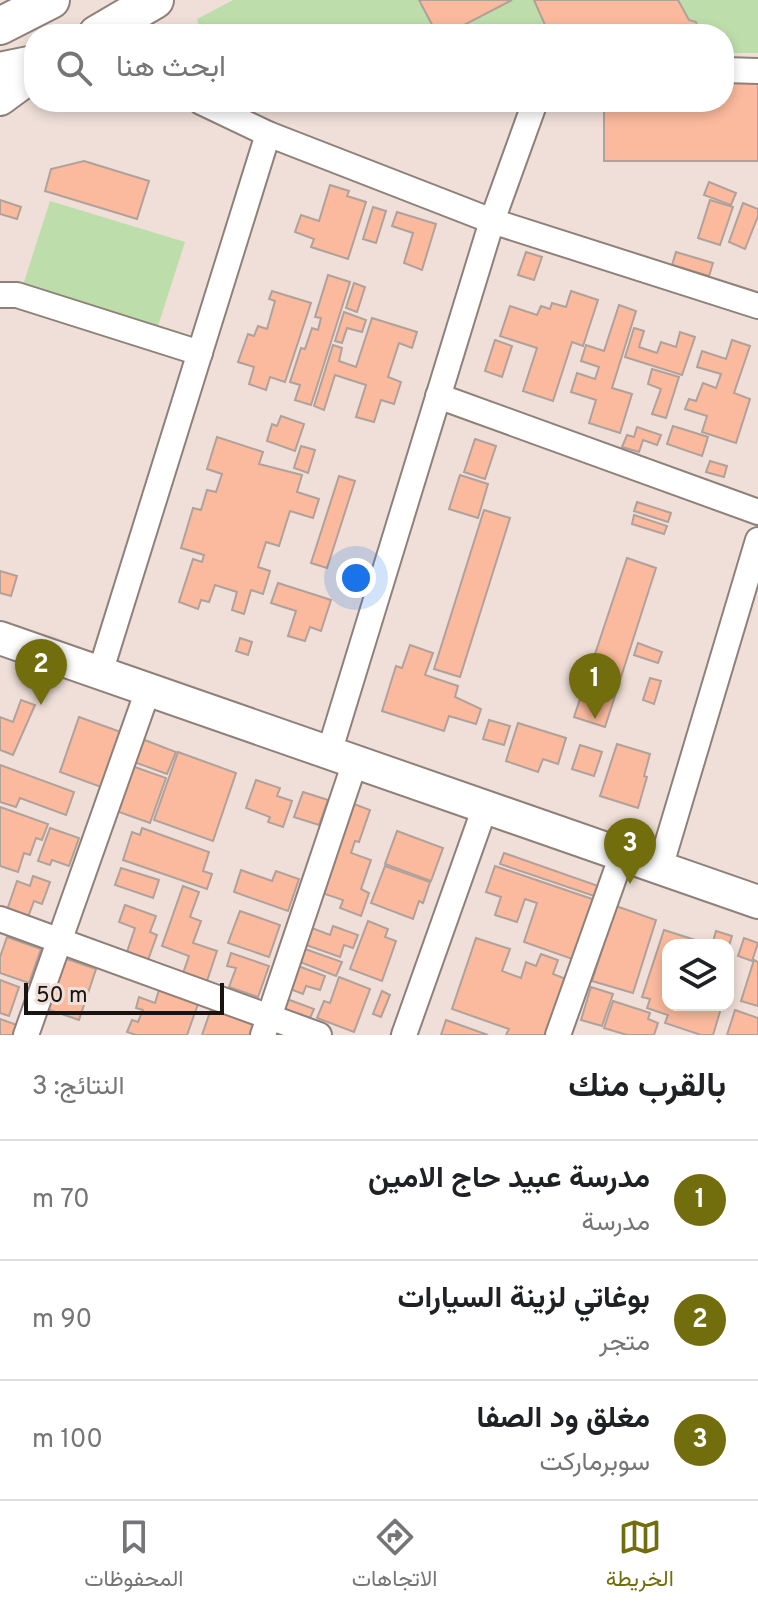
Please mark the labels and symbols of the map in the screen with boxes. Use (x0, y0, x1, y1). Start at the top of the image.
your location (336, 558, 376, 598)
pin: 2 (15, 639, 67, 705)
pin: 1 (569, 653, 621, 719)
pin: 3 (604, 818, 656, 884)
scale bar (24, 979, 224, 1015)

